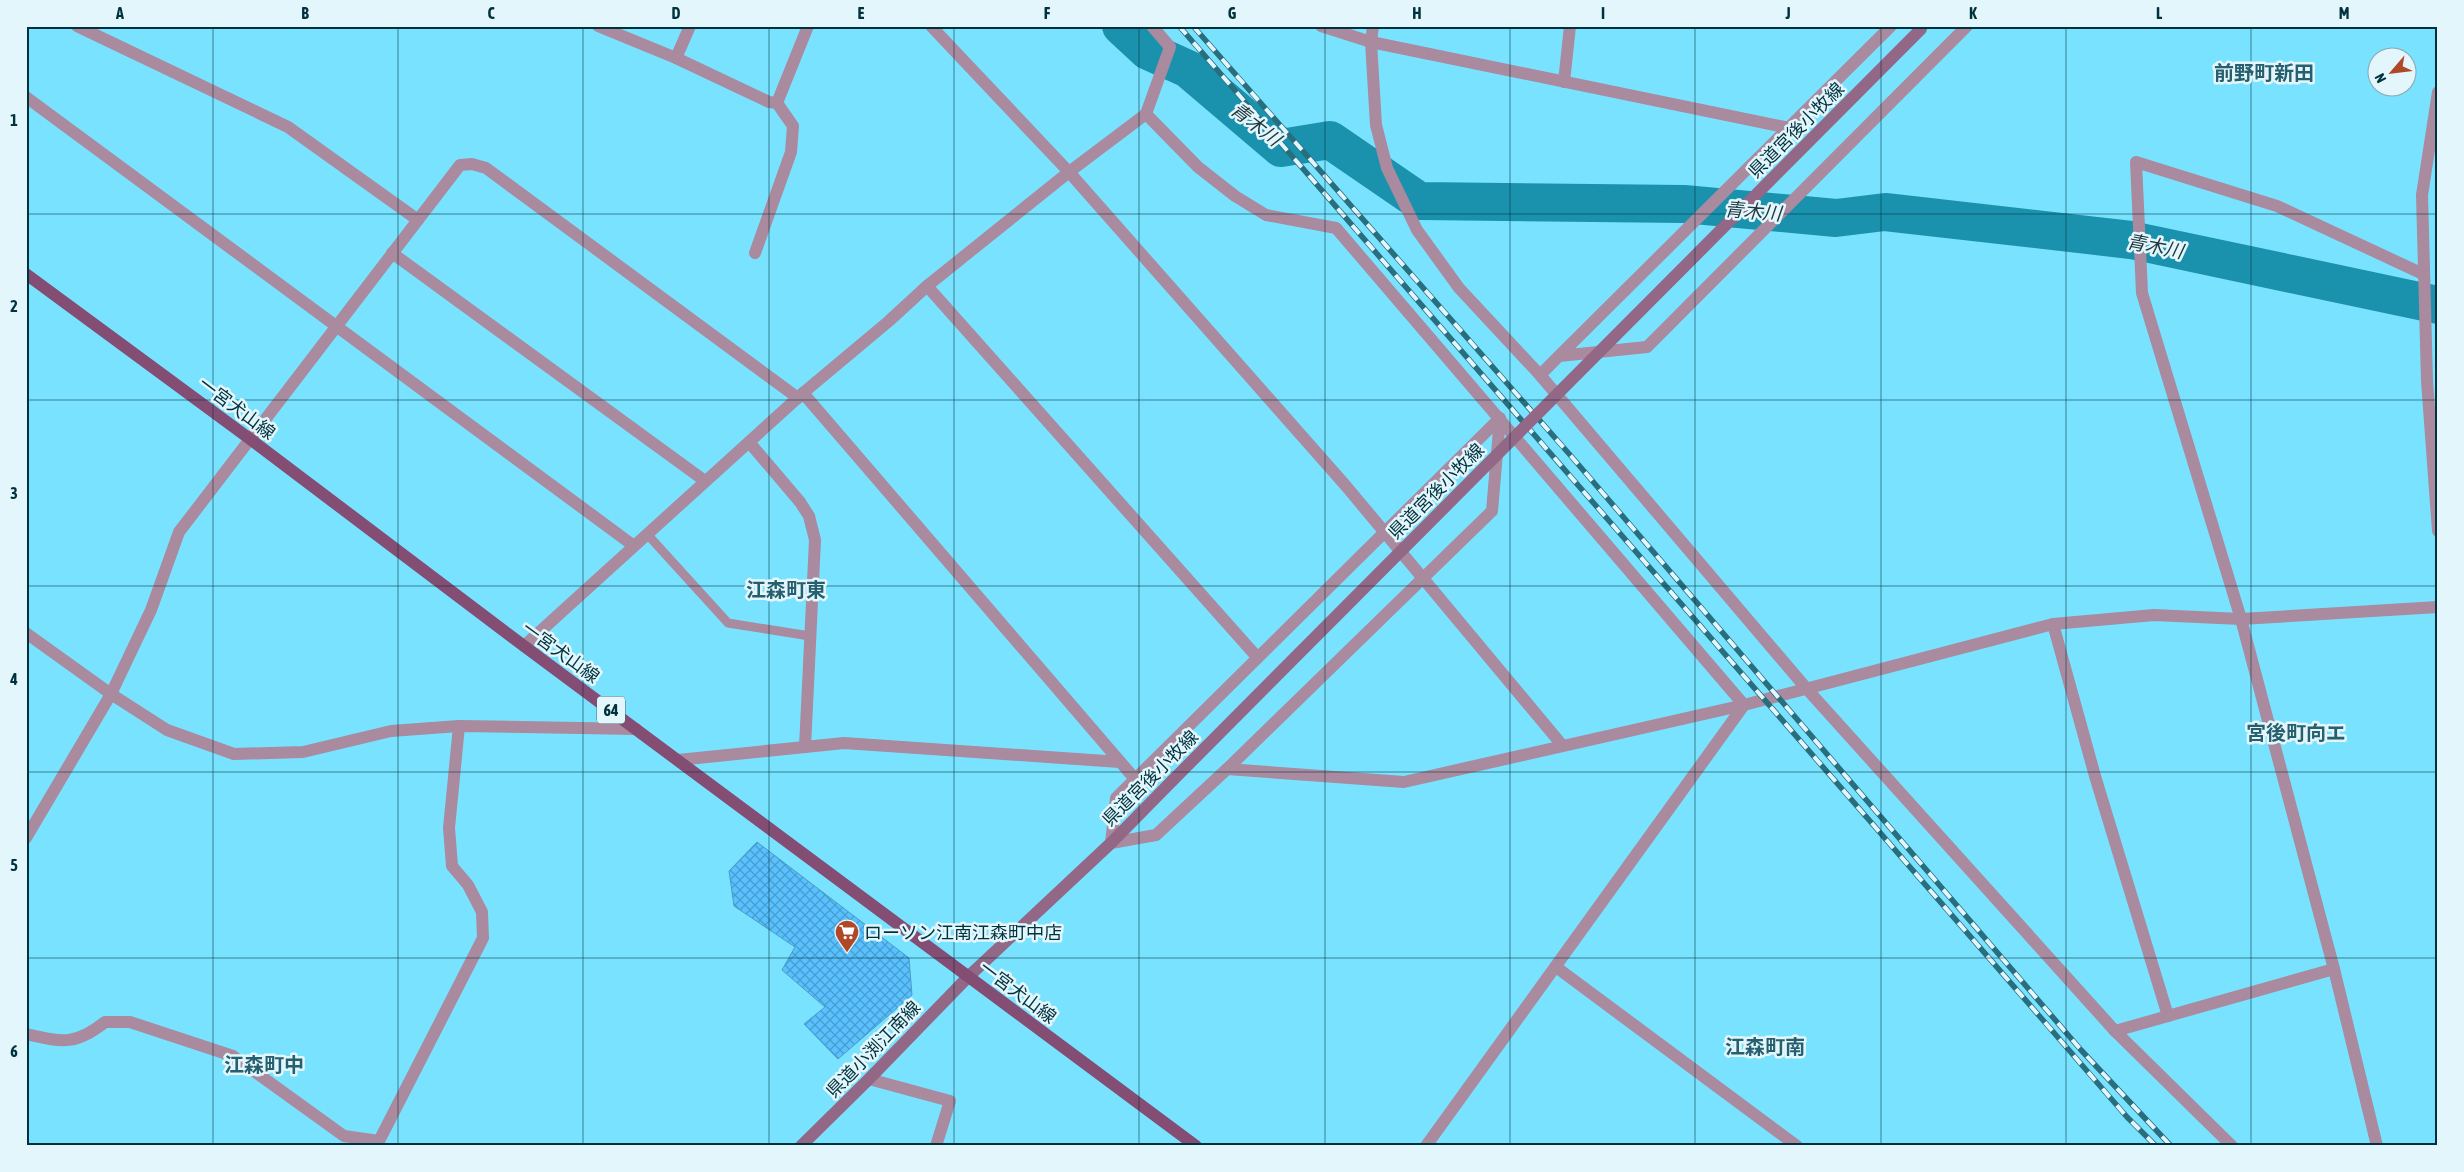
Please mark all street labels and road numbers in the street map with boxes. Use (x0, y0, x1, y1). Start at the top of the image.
street label: 県道宮後小牧線 (1744, 78, 1848, 182)
street label: 一宮犬山線 (195, 373, 279, 443)
street label: 県道宮後小牧線 (1384, 439, 1488, 543)
street label: 一宮犬山線 (518, 617, 604, 687)
road number: 64 (597, 696, 625, 724)
street label: 県道宮後小牧線 (1098, 726, 1202, 830)
street label: 一宮犬山線 (976, 957, 1060, 1027)
street label: 県道小渕江南線 (822, 996, 924, 1102)

